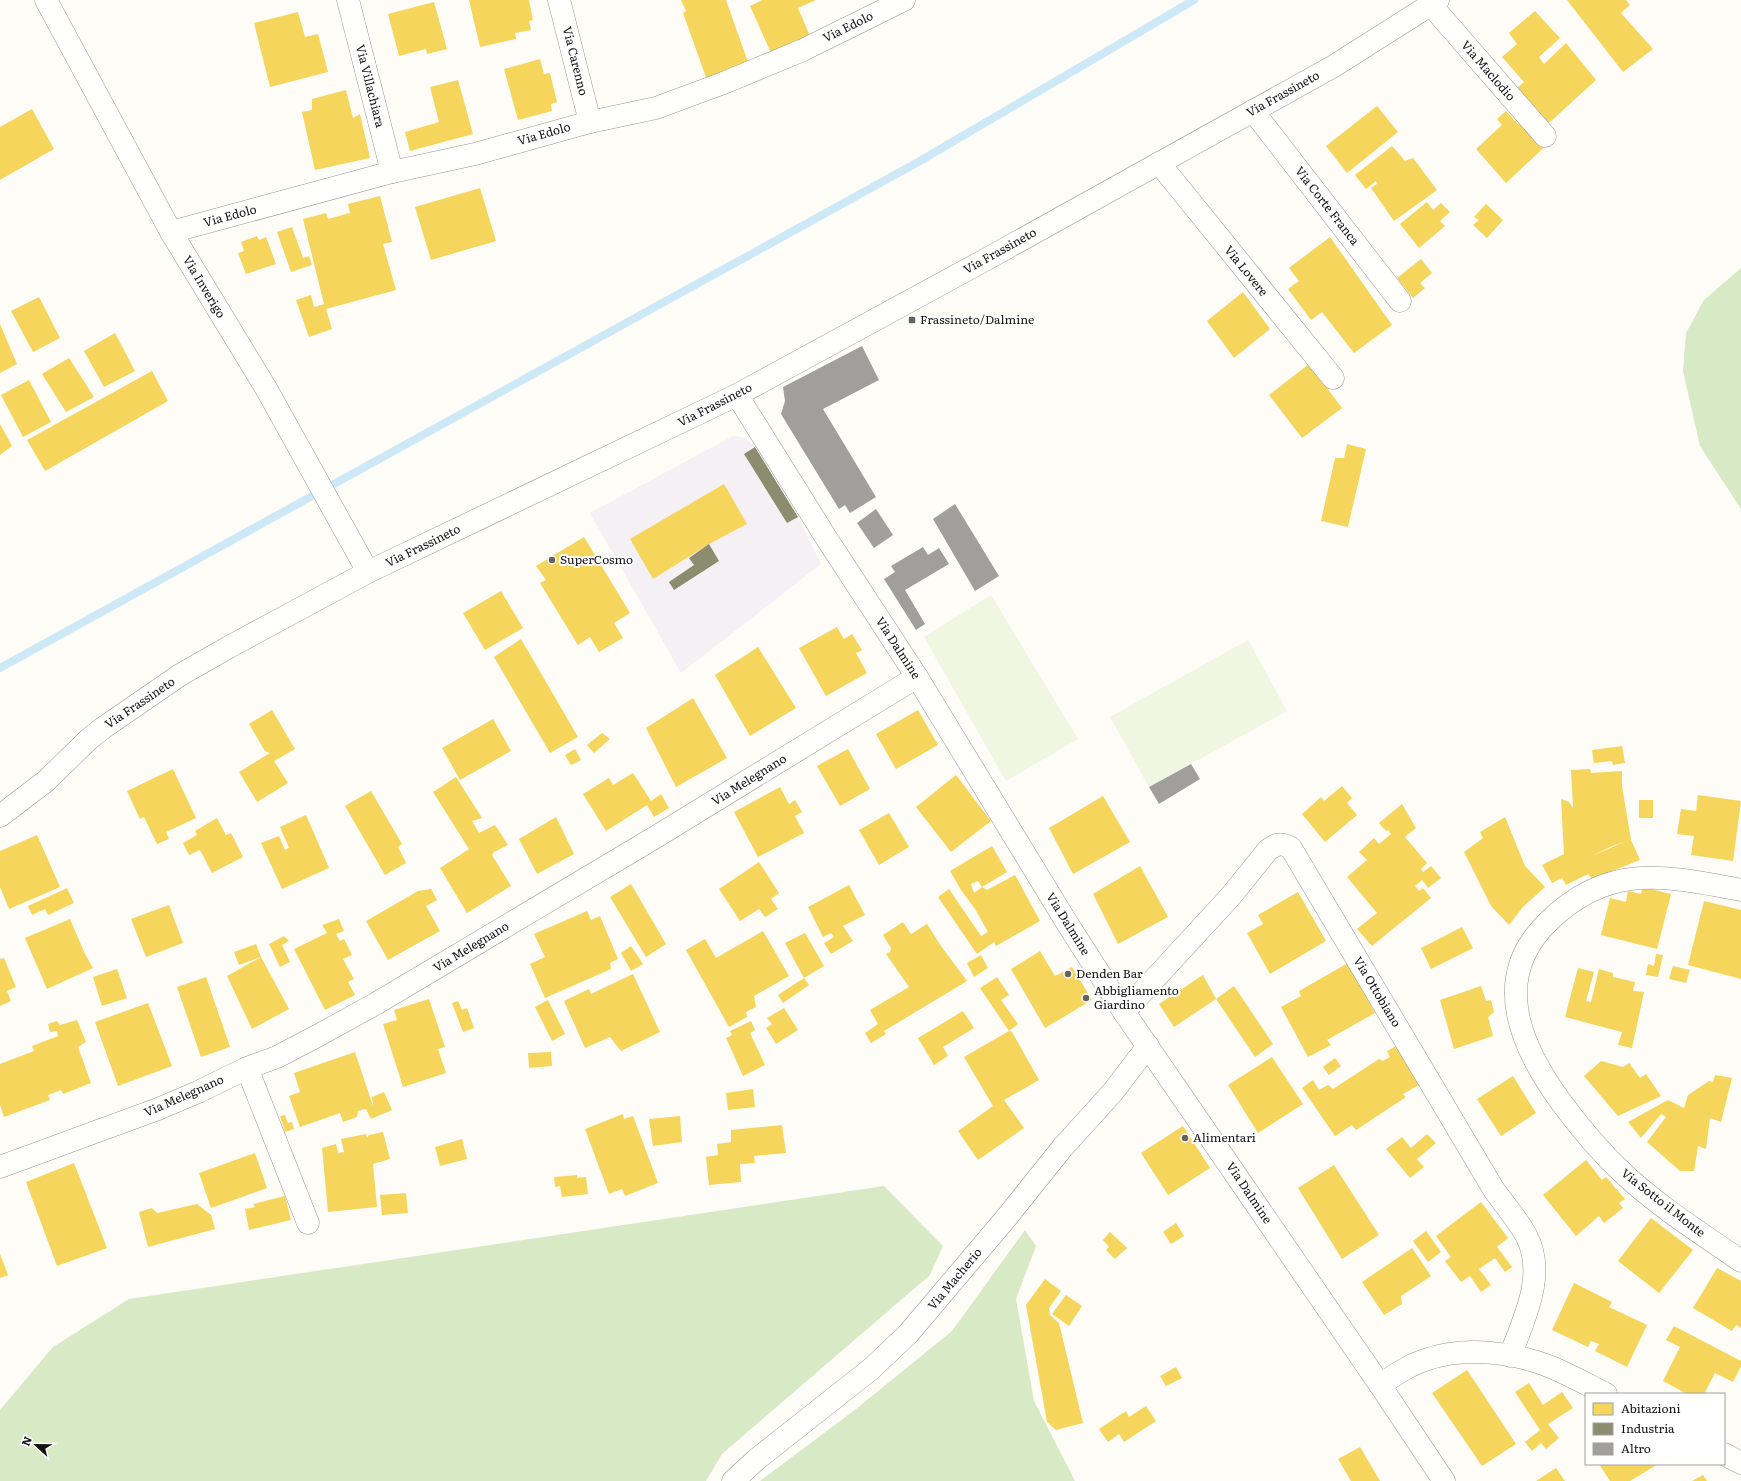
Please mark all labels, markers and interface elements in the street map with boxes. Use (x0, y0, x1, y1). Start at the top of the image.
street label: Via Edolo (819, 6, 876, 46)
street label: Via Carenno (559, 24, 593, 97)
street label: Via Maclodio (1457, 36, 1520, 105)
street label: Via Villachiara (352, 42, 390, 130)
street label: Via Frassineto (1243, 66, 1322, 121)
street label: Via Edolo (515, 117, 572, 149)
street label: Via Corte Franca (1291, 162, 1365, 249)
street label: Via Edolo (201, 199, 258, 231)
street label: Via Frassineto (960, 223, 1039, 278)
street label: Via Lovere (1221, 241, 1273, 300)
street label: Via Inverigo (179, 252, 231, 321)
place label: Frassineto/Dalmine (920, 310, 1034, 328)
marker: Frassineto/Dalmine (907, 315, 917, 325)
street label: Via Frassineto (674, 378, 755, 431)
street label: Via Frassineto (382, 519, 463, 571)
place label: SuperCosmo (560, 550, 633, 568)
marker: SuperCosmo (547, 555, 557, 565)
street label: Via Dalmine (872, 613, 926, 682)
street label: Via Frassineto (101, 672, 178, 732)
street label: Via Melegnano (707, 749, 789, 809)
street label: Via Dalmine (1042, 889, 1095, 958)
street label: Via Melegnano (429, 916, 512, 976)
street label: Via Ottobiano (1350, 953, 1406, 1030)
place label: Denden Bar (1076, 964, 1143, 982)
marker: Denden Bar (1063, 969, 1073, 979)
place label: Abbigliamento Giardino (1094, 981, 1179, 1013)
marker: Abbigliamento Giardino (1081, 993, 1091, 1003)
street label: Via Melegnano (141, 1069, 226, 1121)
place label: Alimentari (1193, 1128, 1256, 1146)
marker: Alimentari (1180, 1133, 1190, 1143)
street label: Via Dalmine (1223, 1158, 1277, 1227)
street label: Via Sotto il Monte (1618, 1164, 1709, 1241)
street label: Via Macherio (923, 1243, 986, 1313)
legend (1585, 1393, 1725, 1465)
text: Abitazioni (1621, 1399, 1680, 1417)
text: Industria (1621, 1419, 1675, 1437)
north arrow (16, 1425, 56, 1465)
text: N (17, 1434, 35, 1448)
text: Altro (1621, 1439, 1651, 1457)

